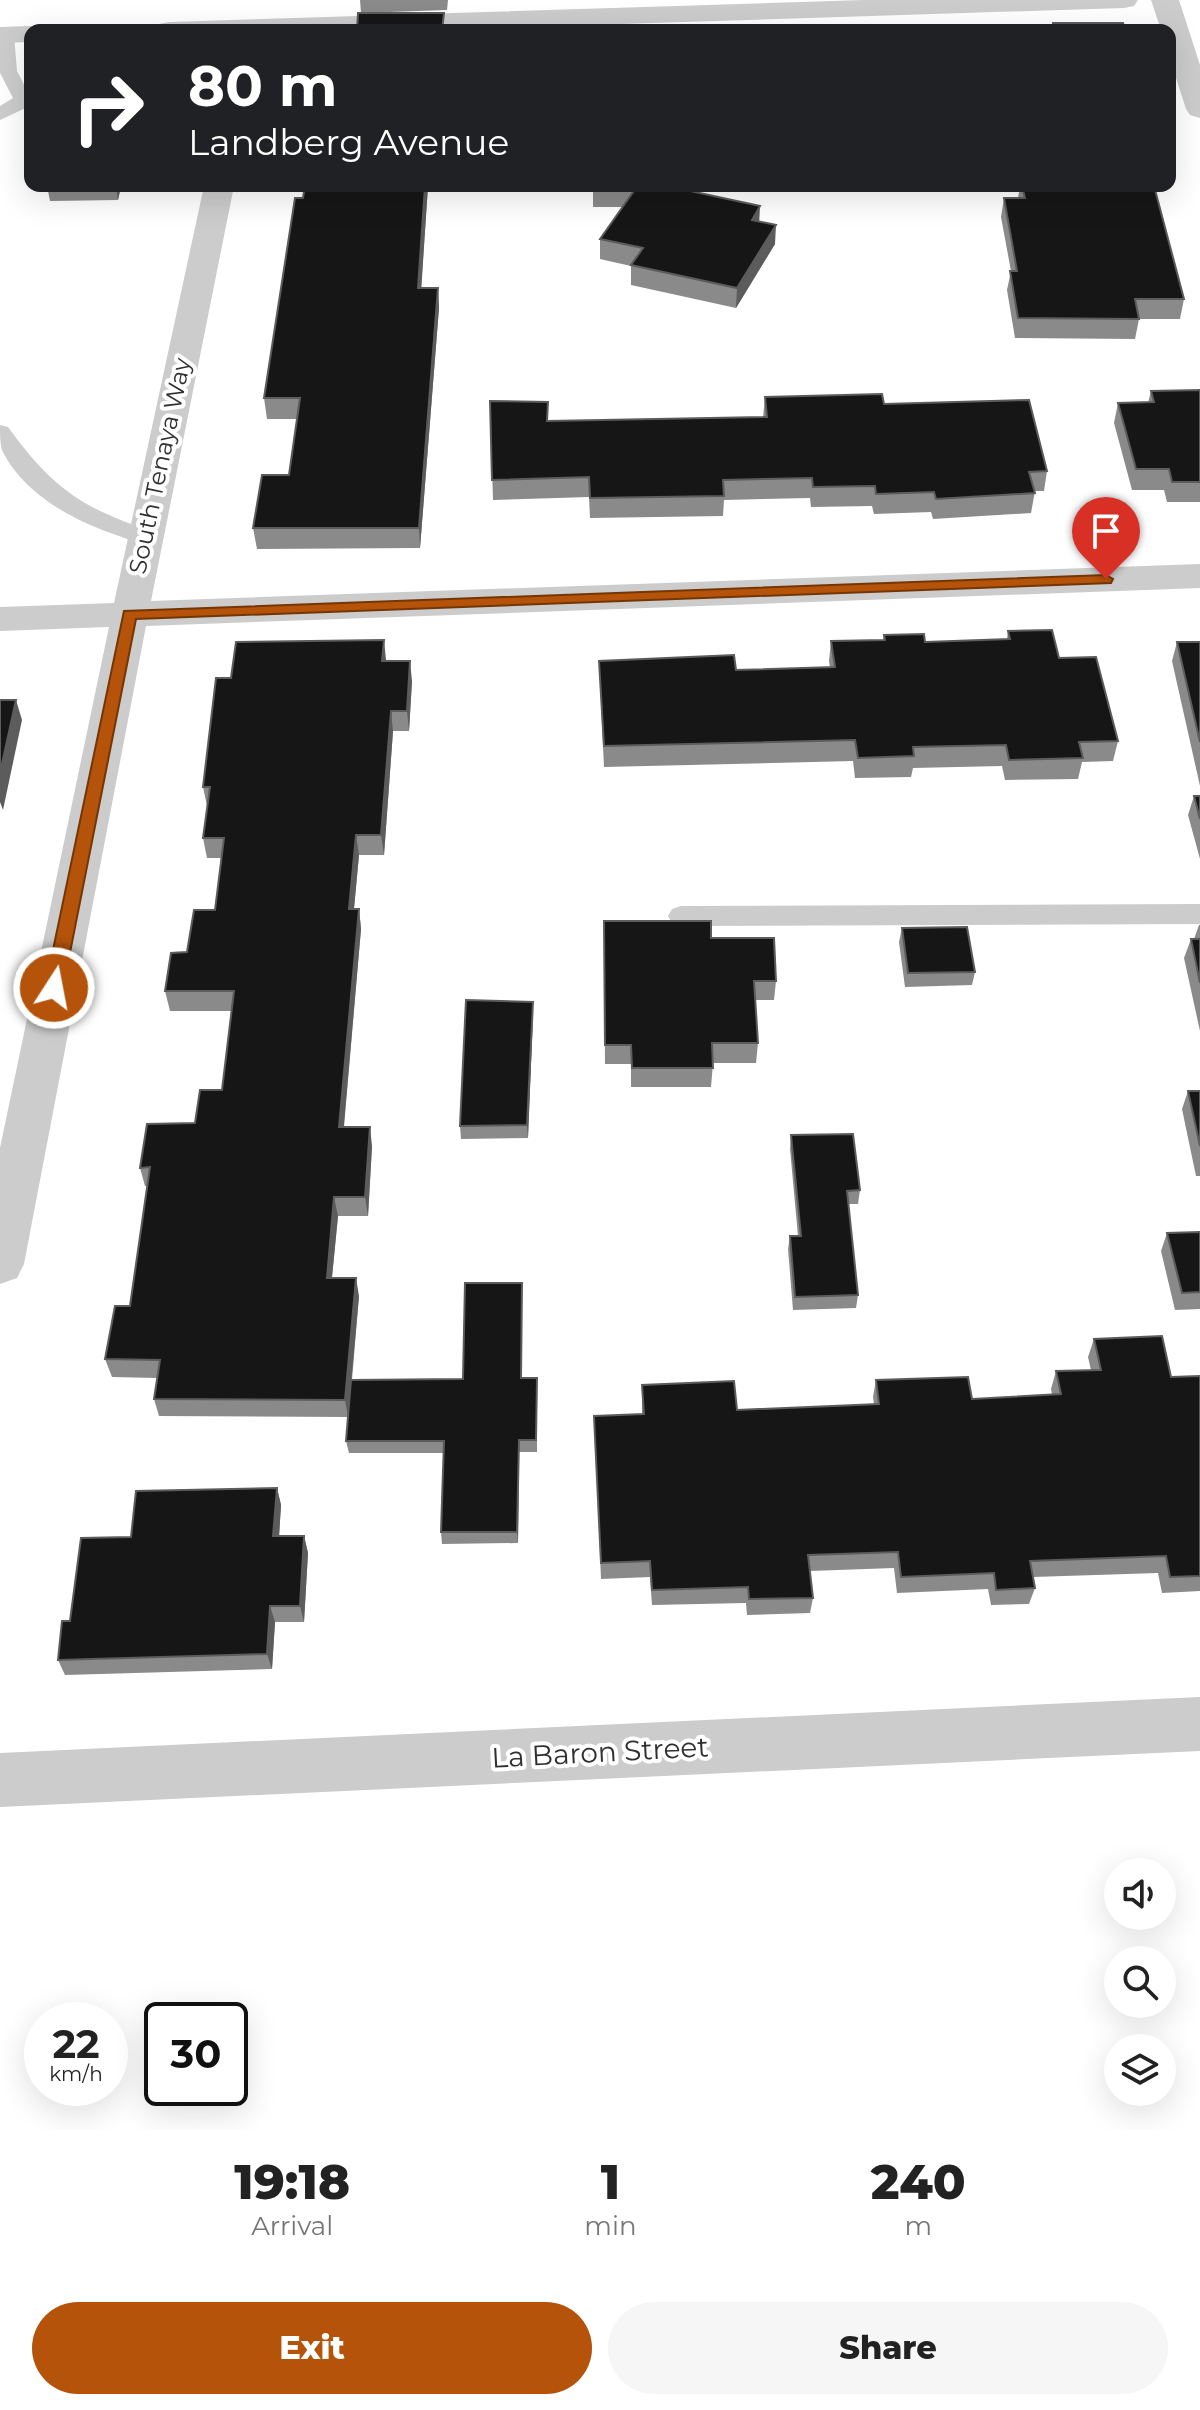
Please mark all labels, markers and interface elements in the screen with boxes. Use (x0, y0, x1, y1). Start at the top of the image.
text: 80 m (188, 52, 338, 120)
icon: right (56, 56, 160, 160)
text: Landberg Avenue (188, 120, 509, 164)
street label: South Tenaya Way (122, 355, 197, 577)
pin (1072, 497, 1140, 579)
icon: arrive (1084, 509, 1128, 553)
position arrow (12, 946, 96, 1030)
street label: La Baron Street (491, 1729, 709, 1775)
map controls (1104, 1858, 1176, 2106)
button: sound (1104, 1858, 1176, 1930)
button: search (1104, 1946, 1176, 2018)
speed limit sign: 30 (144, 2002, 248, 2106)
text: 22 (52, 2019, 100, 2068)
button: layers (1104, 2034, 1176, 2106)
text: km/h (49, 2062, 103, 2086)
text: 19:18 (234, 2153, 350, 2211)
text: 1 (601, 2153, 620, 2211)
text: 240 (871, 2153, 966, 2211)
text: Arrival (251, 2210, 333, 2242)
text: min (584, 2210, 636, 2242)
text: m (904, 2210, 932, 2242)
button: Exit (32, 2302, 592, 2394)
button: Share (608, 2302, 1168, 2394)

